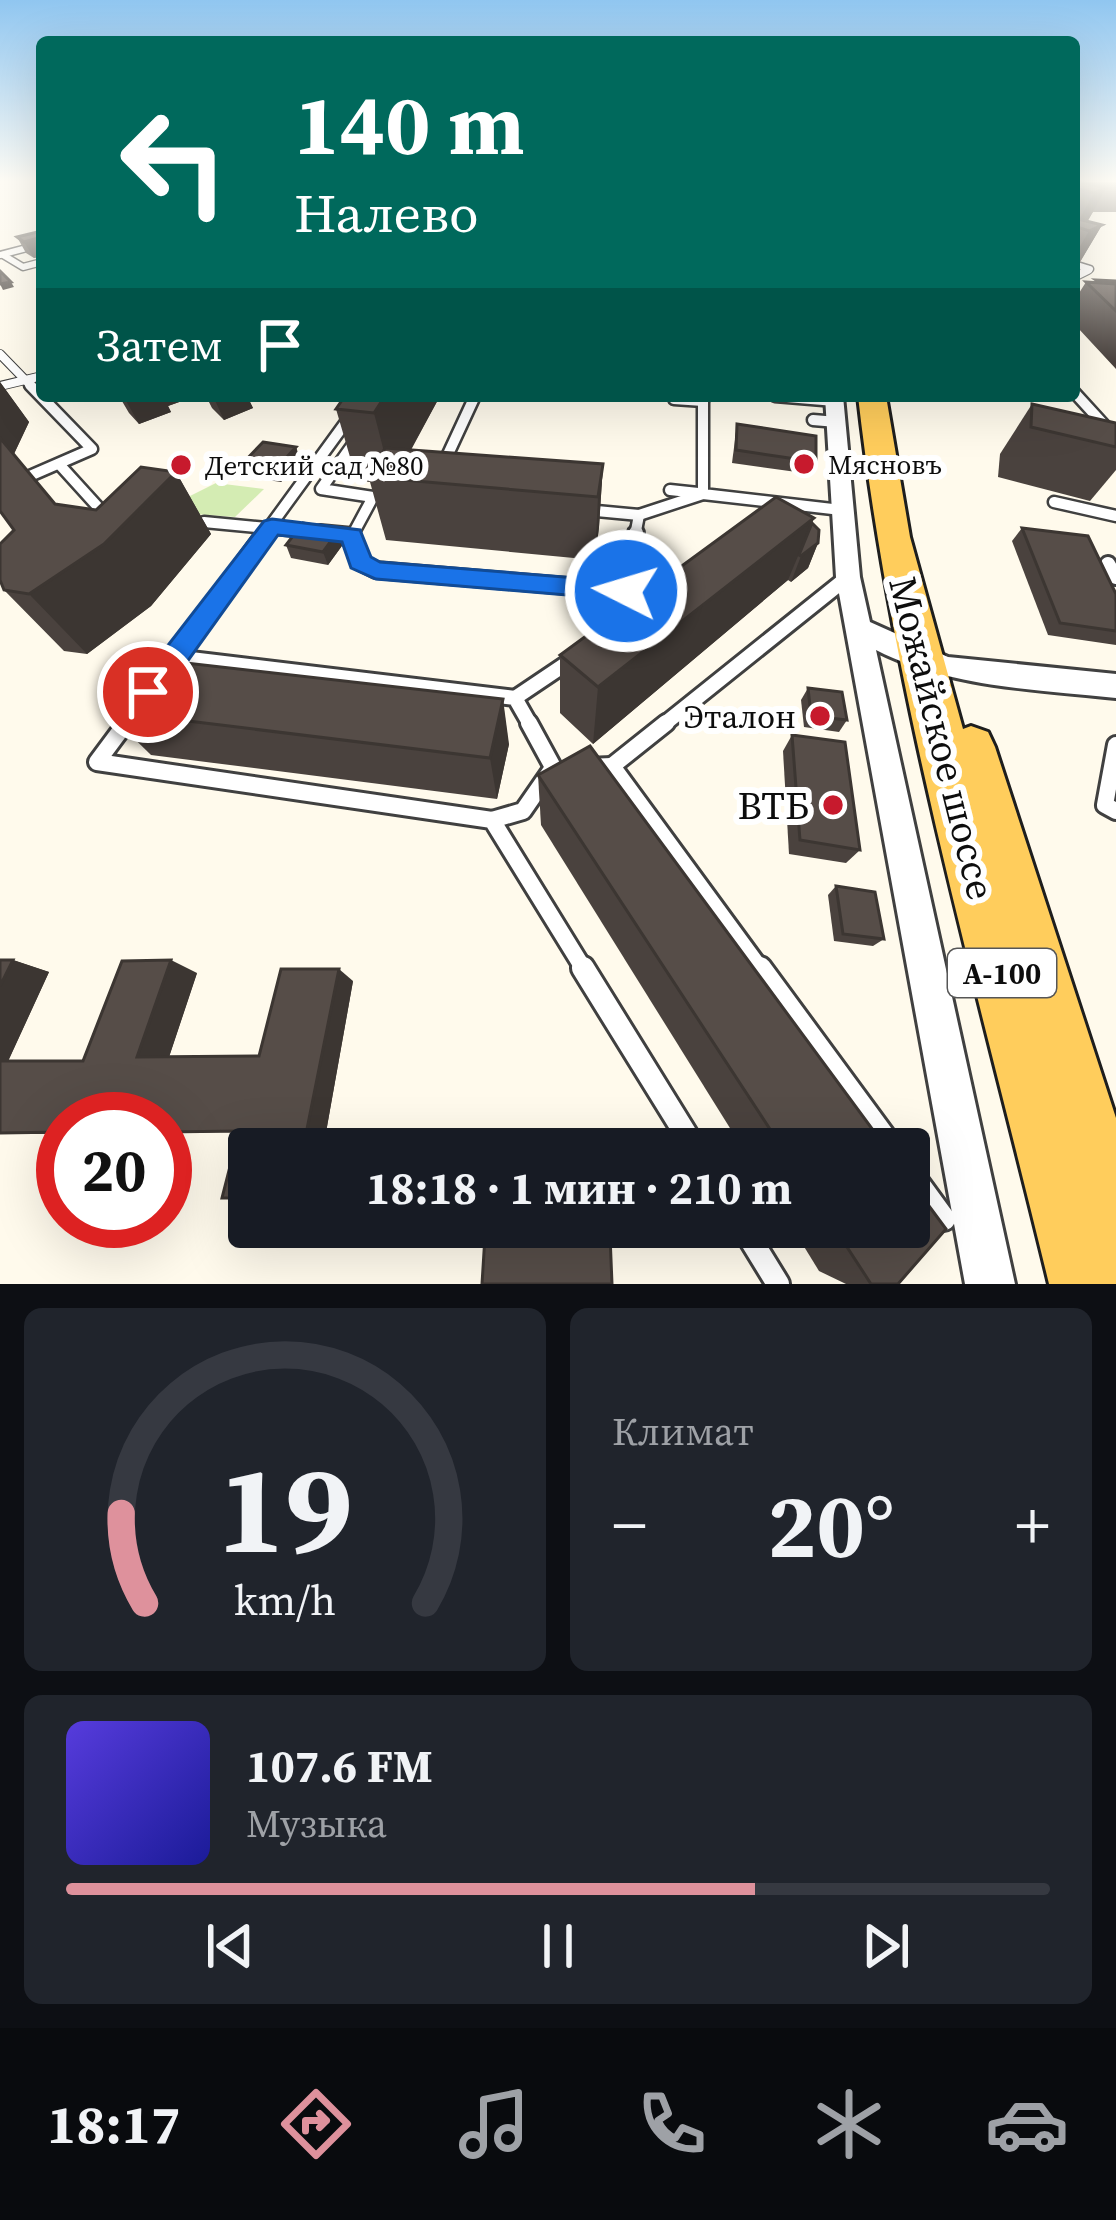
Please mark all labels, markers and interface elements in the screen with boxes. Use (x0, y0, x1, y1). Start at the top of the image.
text: 140 m (294, 67, 525, 182)
icon: left (96, 84, 252, 240)
text: Налево (294, 176, 479, 250)
icon: arrive (247, 312, 313, 378)
text: Затем (96, 314, 223, 376)
place label: Мясновъ (828, 446, 942, 483)
place label: Детский сад №80 (205, 447, 423, 484)
marker: Мясновъ (791, 451, 817, 477)
marker: Детский сад №80 (168, 452, 194, 478)
position arrow (563, 528, 689, 654)
street label: Можайское шоссе (876, 571, 1008, 905)
pin (97, 641, 199, 743)
icon: arrive (115, 659, 181, 725)
place label: Эталон (684, 694, 796, 739)
marker: Эталон (807, 703, 833, 729)
place label: ВТБ (738, 779, 809, 832)
marker: ВТБ (820, 792, 846, 818)
road number: А-100 (948, 949, 1056, 997)
speed limit sign: 20 (36, 1092, 192, 1248)
text: 18:18 · 1 мин · 210 m (366, 1157, 792, 1219)
text: Климат (612, 1405, 754, 1458)
text: 19 (217, 1423, 353, 1594)
text: 20° (767, 1464, 895, 1587)
text: − (612, 1480, 647, 1570)
text: + (1015, 1480, 1050, 1570)
text: km/h (234, 1570, 336, 1628)
text: 107.6 FM (246, 1735, 433, 1797)
text: Музыка (246, 1797, 387, 1850)
icon: previous (197, 1913, 263, 1979)
icon: pause (525, 1913, 591, 1979)
icon: next (853, 1913, 919, 1979)
icon: directions (274, 2082, 358, 2166)
icon: music (452, 2082, 536, 2166)
icon: phone (630, 2082, 714, 2166)
icon: climate (807, 2082, 891, 2166)
icon: car (985, 2082, 1069, 2166)
text: 18:17 (47, 2087, 180, 2161)

